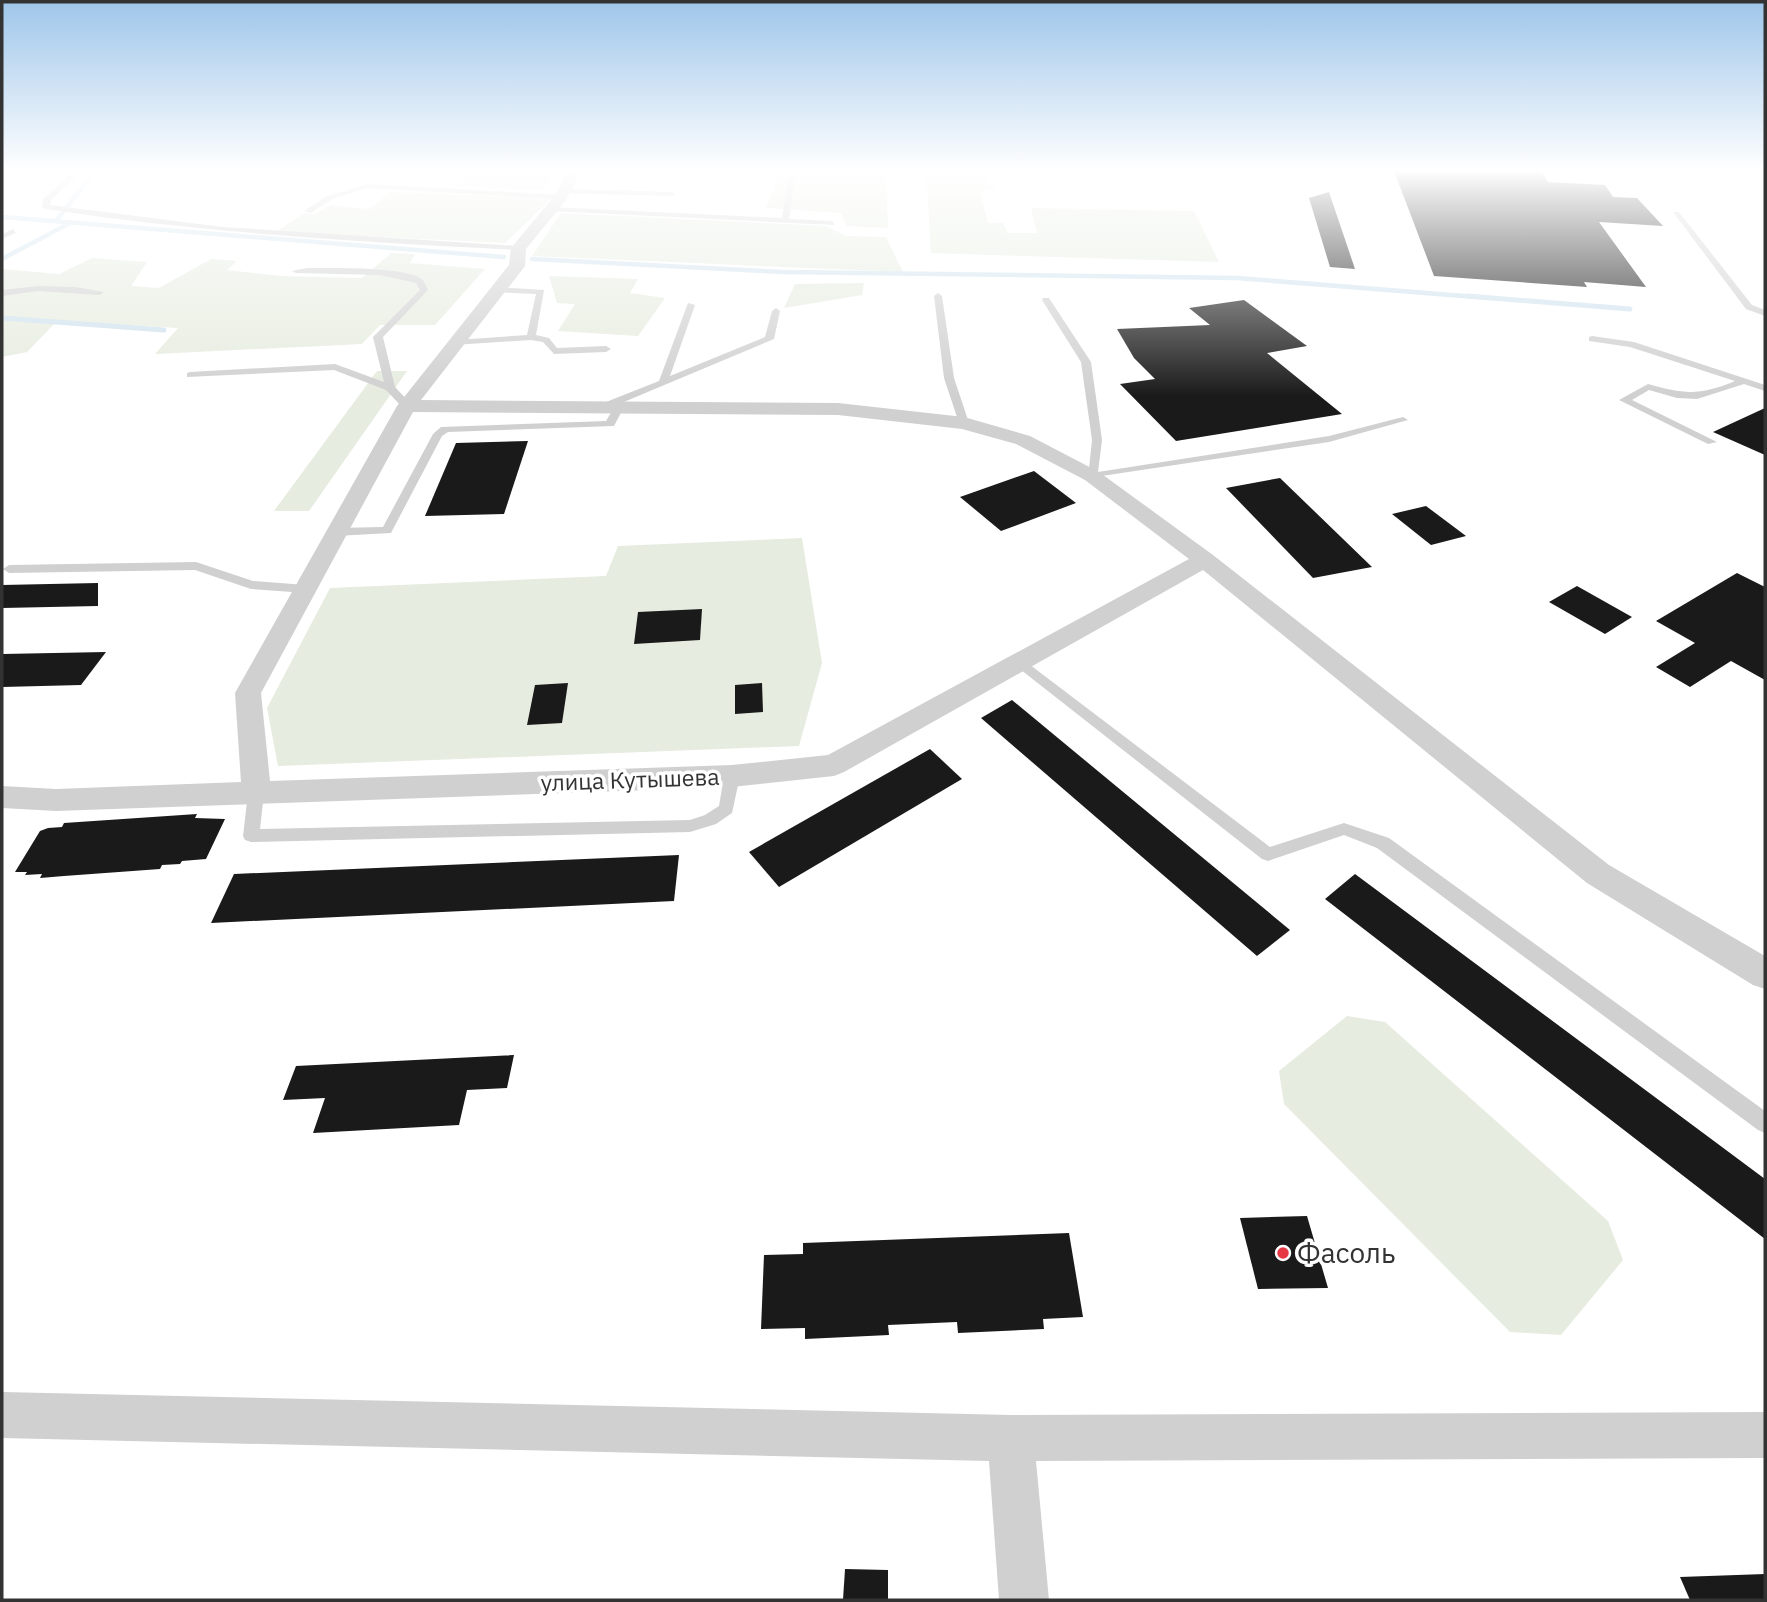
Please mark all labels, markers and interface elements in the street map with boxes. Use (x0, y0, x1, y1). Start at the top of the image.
street label: улица Кутышева (540, 761, 720, 797)
place label: Фасоль (1297, 1234, 1395, 1271)
marker: Фасоль (1275, 1245, 1291, 1261)

